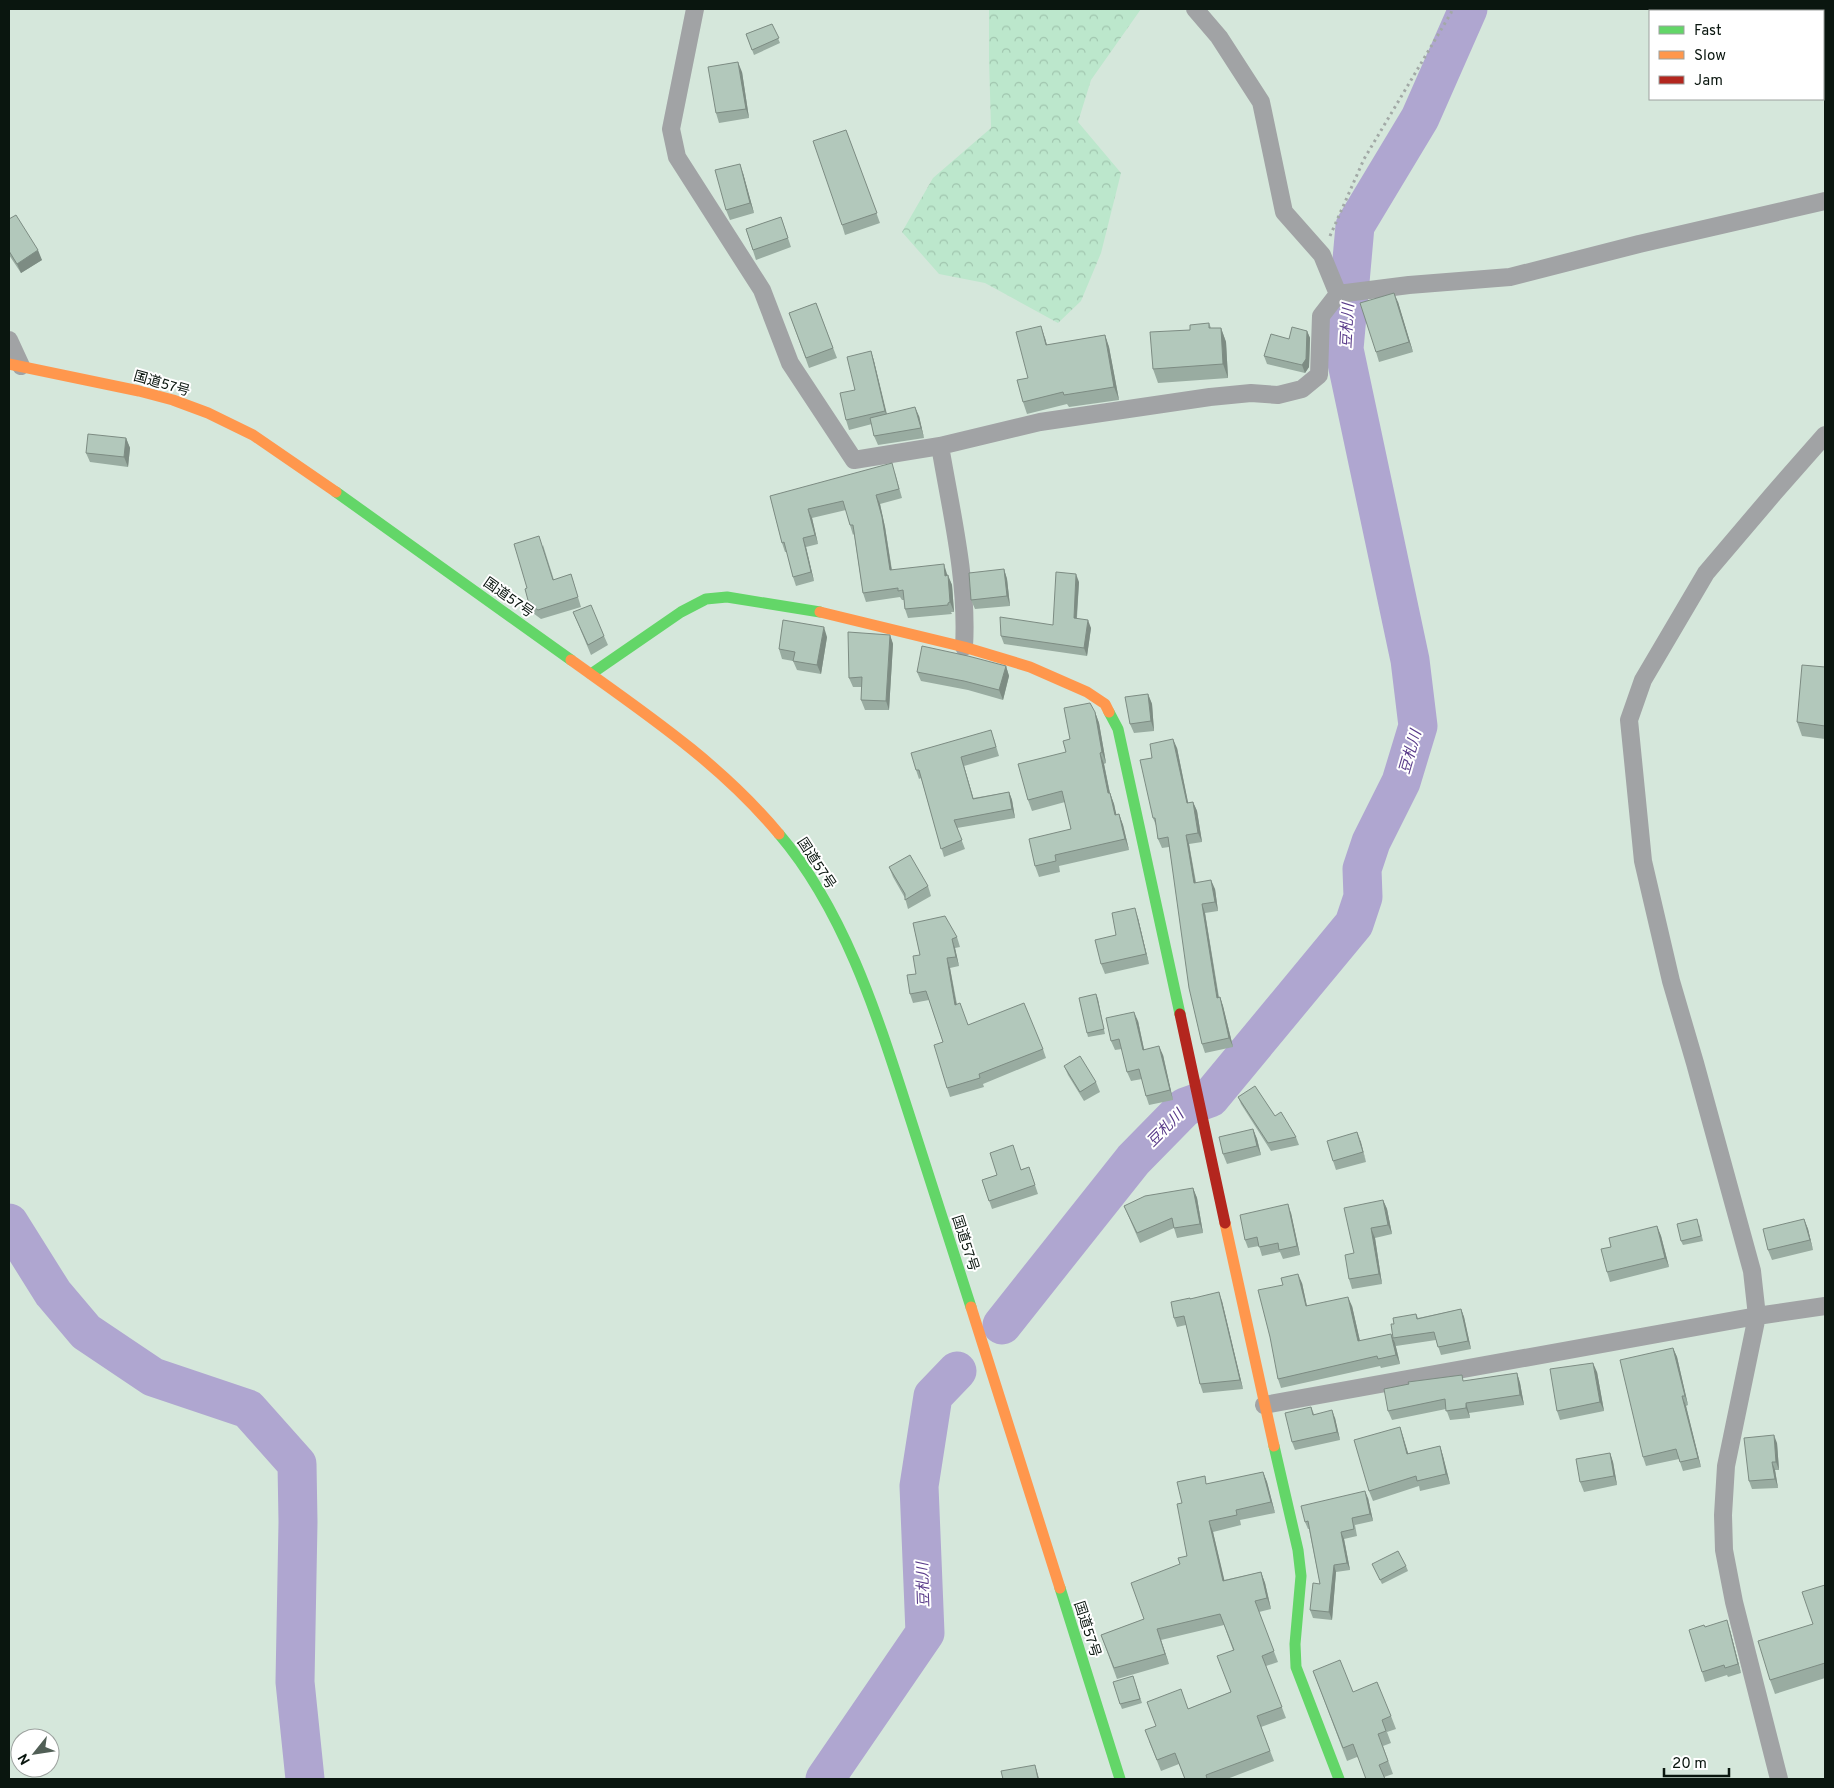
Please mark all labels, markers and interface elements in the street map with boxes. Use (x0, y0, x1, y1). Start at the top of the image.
legend (1649, 10, 1824, 100)
text: Fast (1694, 22, 1722, 41)
text: Slow (1694, 47, 1726, 66)
text: Jam (1694, 72, 1723, 91)
water label: 豆札川 (1338, 301, 1359, 349)
street label: 国道57号 (131, 368, 192, 401)
street label: 国道57号 (480, 575, 537, 622)
water label: 豆札川 (1396, 726, 1427, 777)
street label: 国道57号 (793, 835, 839, 893)
water label: 豆札川 (1143, 1105, 1190, 1152)
street label: 国道57号 (948, 1213, 982, 1274)
water label: 豆札川 (914, 1560, 935, 1608)
street label: 国道57号 (1070, 1599, 1104, 1660)
north arrow (10, 1728, 60, 1778)
scale bar (1664, 1746, 1729, 1778)
text: N (15, 1750, 35, 1767)
text: 20 m (1672, 1755, 1707, 1774)

